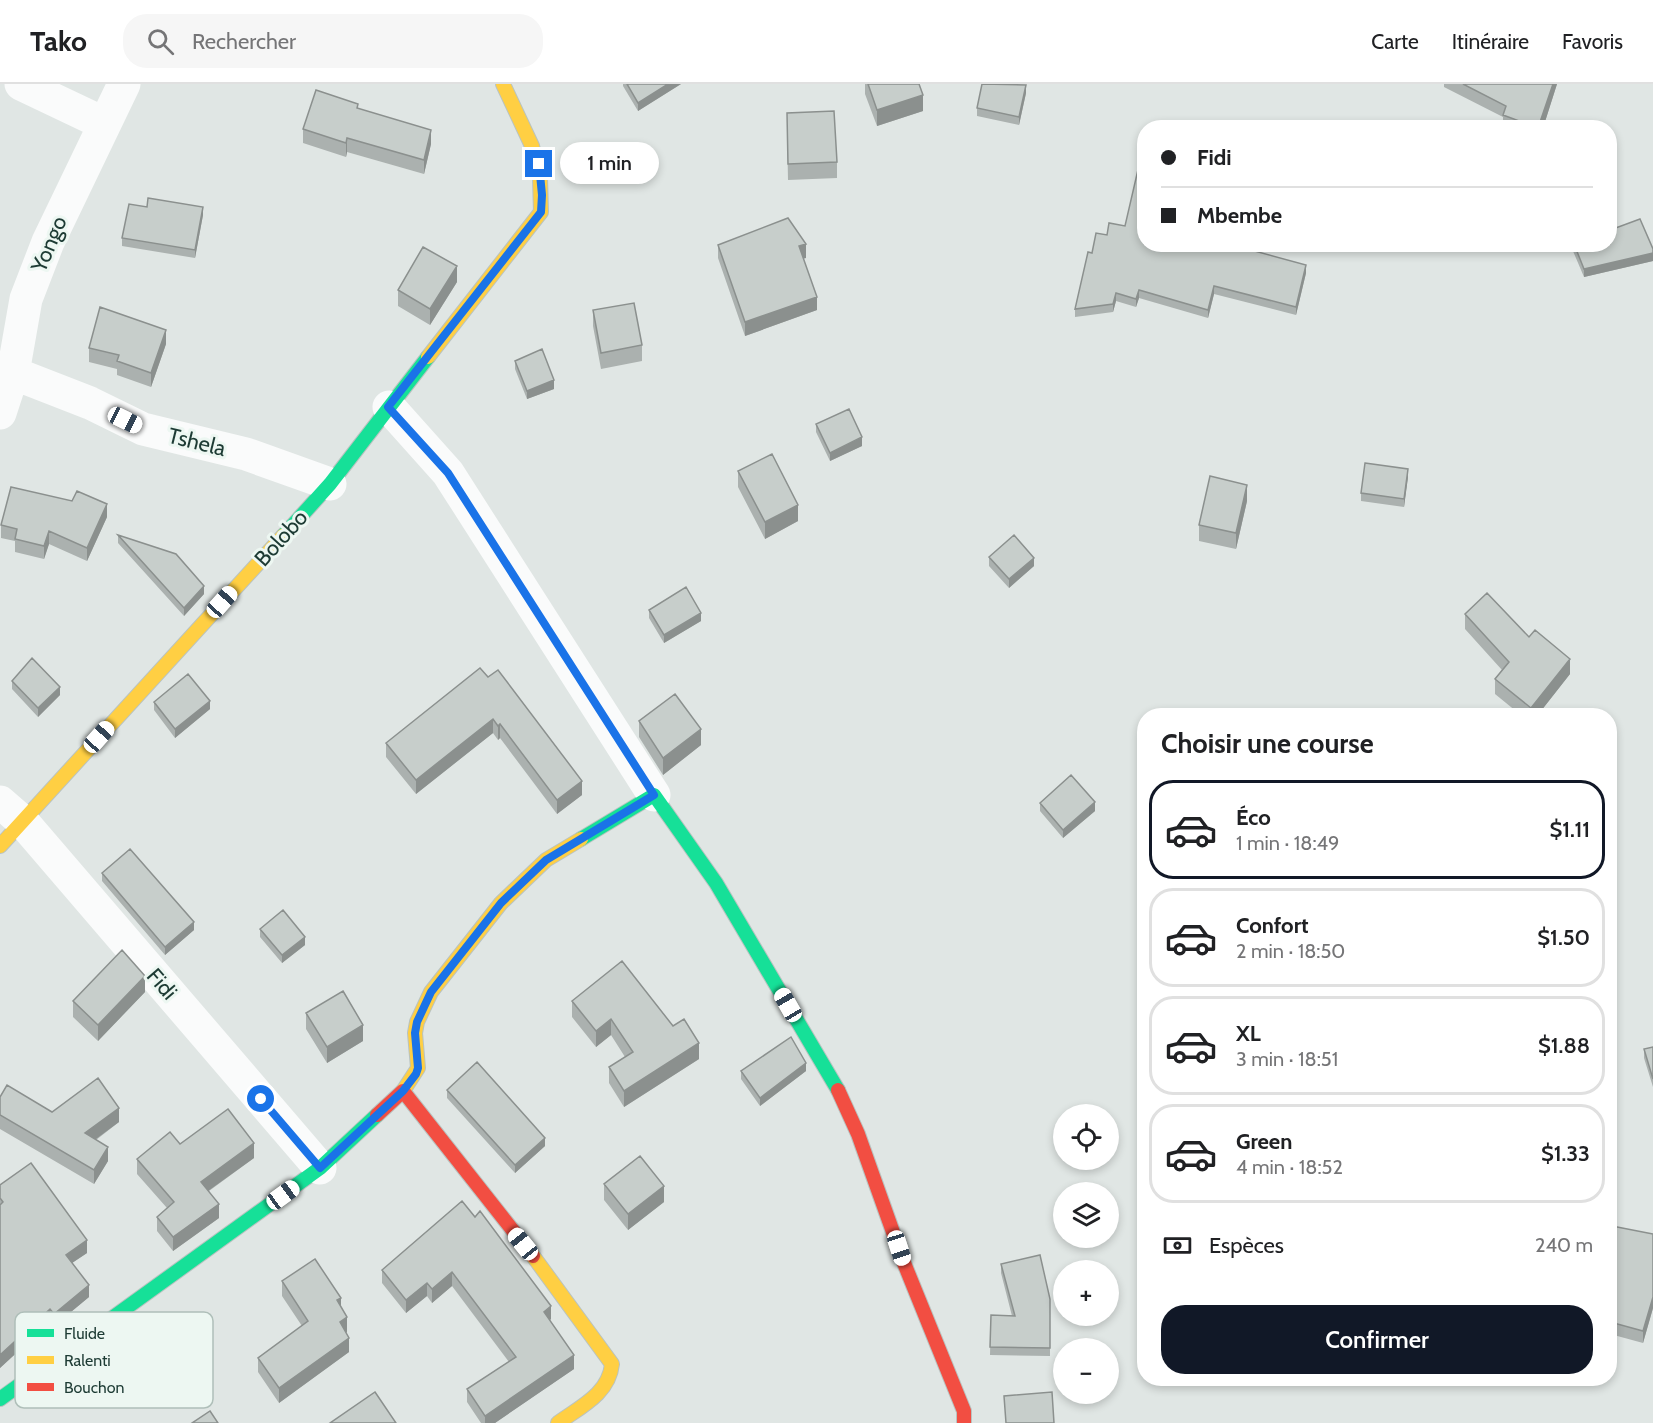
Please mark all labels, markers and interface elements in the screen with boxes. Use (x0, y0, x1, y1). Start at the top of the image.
search box (123, 14, 543, 68)
text: Tako (30, 24, 87, 58)
icon: search (144, 25, 177, 58)
text: Rechercher (192, 28, 296, 55)
text: Carte (1371, 29, 1419, 54)
text: Itinéraire (1452, 29, 1529, 54)
text: Favoris (1562, 29, 1623, 54)
callout: 1 min (560, 143, 659, 185)
text: Fidi (1197, 144, 1232, 171)
route end (525, 150, 552, 177)
text: 1 min (587, 151, 632, 175)
text: Mbembe (1197, 202, 1282, 229)
street label: Yongo (25, 212, 73, 277)
car (105, 404, 145, 436)
street label: Tshela (165, 422, 229, 462)
street label: Bolobo (249, 504, 313, 572)
car (203, 583, 241, 621)
car (80, 718, 118, 756)
text: Choisir une course (1161, 727, 1374, 760)
icon: car (1164, 803, 1218, 857)
text: Éco (1236, 804, 1271, 831)
text: $1.11 (1549, 816, 1590, 843)
text: 1 min · 18:49 (1236, 831, 1339, 855)
icon: car (1164, 911, 1218, 965)
text: Confort (1236, 912, 1309, 939)
text: $1.50 (1537, 924, 1590, 951)
text: 2 min · 18:50 (1236, 939, 1345, 963)
street label: Fidi (141, 963, 183, 1005)
car (771, 985, 805, 1025)
icon: car (1164, 1019, 1218, 1073)
text: XL (1236, 1020, 1261, 1047)
text: $1.88 (1538, 1032, 1590, 1059)
text: 3 min · 18:51 (1236, 1047, 1338, 1071)
route start (247, 1085, 274, 1112)
map controls (1053, 1104, 1119, 1404)
button: locate (1053, 1104, 1119, 1170)
icon: car (1164, 1127, 1218, 1181)
text: Green (1236, 1128, 1292, 1155)
text: $1.33 (1541, 1140, 1590, 1167)
text: 4 min · 18:52 (1236, 1155, 1343, 1179)
car (263, 1177, 303, 1213)
button: layers (1053, 1182, 1119, 1248)
car (505, 1224, 541, 1264)
car (885, 1228, 913, 1268)
icon: cash (1161, 1229, 1194, 1262)
text: Espèces (1209, 1232, 1284, 1259)
text: 240 m (1535, 1233, 1593, 1257)
button: + (1053, 1260, 1119, 1326)
button: Confirmer (1161, 1305, 1593, 1374)
legend (15, 1312, 213, 1408)
text: Fluide (64, 1324, 105, 1343)
button: − (1053, 1338, 1119, 1404)
text: Ralenti (64, 1351, 111, 1370)
text: Bouchon (64, 1378, 124, 1397)

